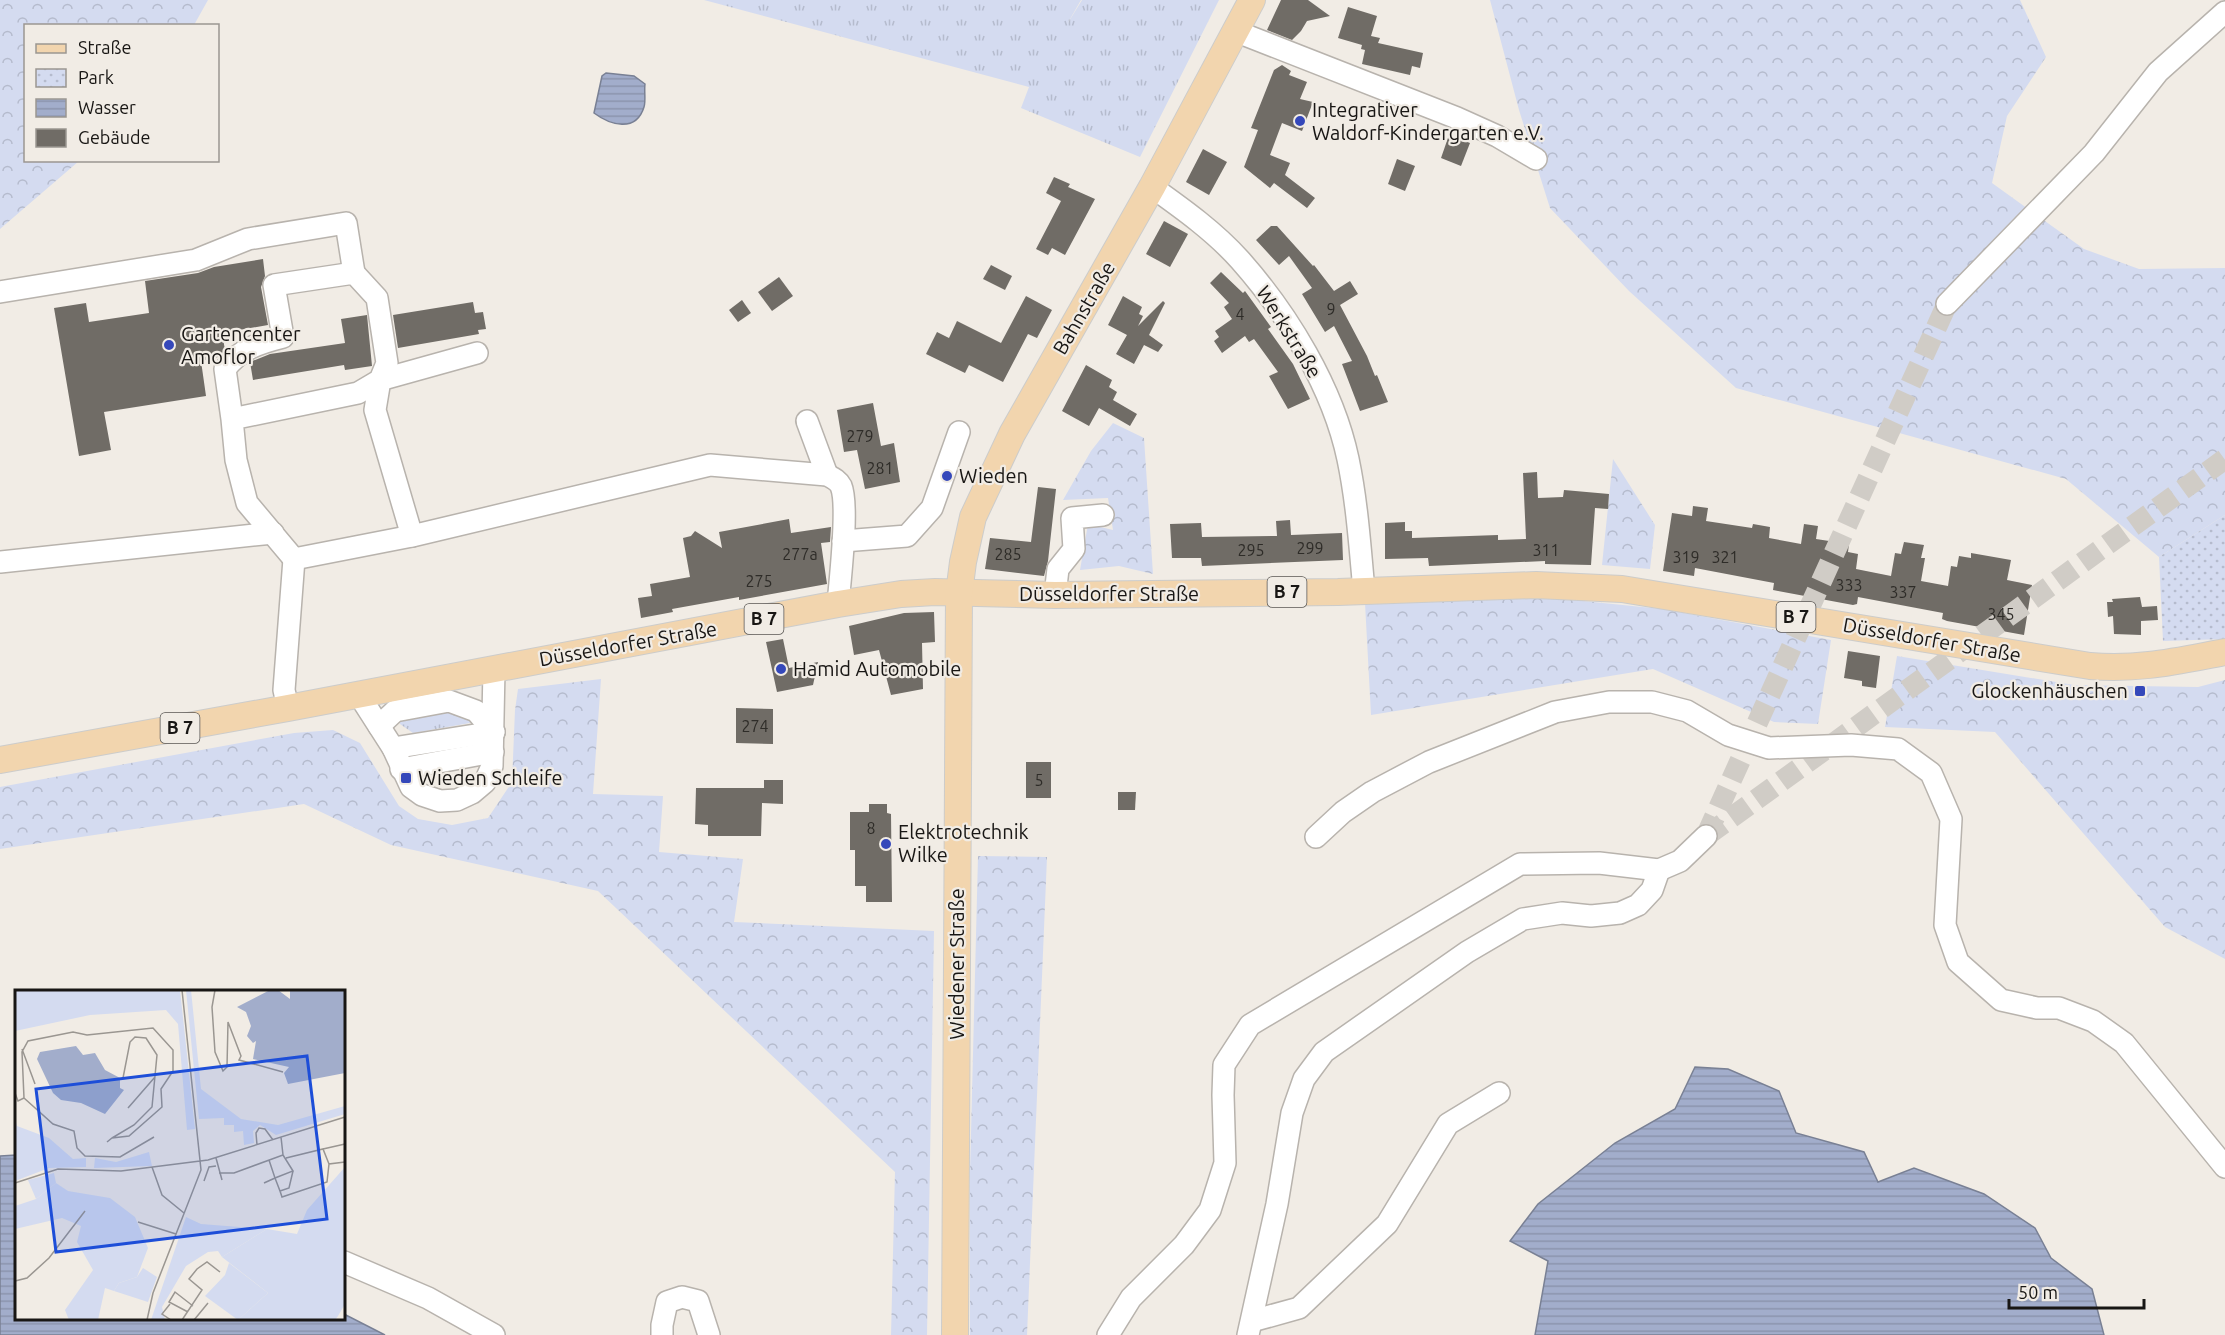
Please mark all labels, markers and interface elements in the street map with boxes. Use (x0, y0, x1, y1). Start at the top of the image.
legend (24, 24, 219, 162)
text: Straße (78, 37, 131, 57)
text: Park (78, 67, 114, 87)
text: Wasser (78, 97, 136, 117)
place label: Integrativer Waldorf-Kindergarten e.V. (1312, 98, 1544, 144)
marker: Integrativer Waldorf-Kindergarten e.V. (1293, 114, 1307, 128)
text: Gebäude (78, 127, 150, 147)
street label: Bahnstraße (1048, 257, 1119, 358)
street label: Werkstraße (1252, 281, 1327, 382)
house number: 9 (1326, 300, 1336, 318)
house number: 4 (1235, 305, 1245, 323)
place label: Gartencenter Amoflor (181, 322, 301, 368)
marker: Gartencenter Amoflor (162, 338, 176, 352)
house number: 279 (846, 427, 874, 445)
house number: 281 (866, 459, 894, 477)
place label: Wieden (959, 464, 1028, 487)
marker: Wieden (940, 469, 954, 483)
house number: 299 (1296, 539, 1324, 557)
house number: 295 (1237, 541, 1265, 559)
house number: 311 (1532, 541, 1560, 559)
house number: 277a (782, 545, 818, 563)
house number: 285 (994, 545, 1022, 563)
house number: 319 (1672, 548, 1700, 566)
house number: 321 (1711, 548, 1739, 566)
house number: 275 (745, 572, 773, 590)
house number: 333 (1835, 576, 1863, 594)
road number: B 7 (1268, 577, 1306, 607)
street label: Düsseldorfer Straße (1019, 582, 1199, 605)
house number: 337 (1889, 583, 1917, 601)
road number: B 7 (1776, 602, 1816, 632)
road number: B 7 (744, 604, 783, 634)
house number: 345 (1987, 605, 2015, 623)
street label: Düsseldorfer Straße (1841, 613, 2023, 666)
street label: Düsseldorfer Straße (537, 617, 719, 670)
place label: Hamid Automobile (793, 657, 961, 680)
marker: Hamid Automobile (774, 662, 788, 676)
place label: Glockenhäuschen (1971, 679, 2128, 702)
marker: Glockenhäuschen (2133, 684, 2147, 698)
road number: B 7 (160, 713, 200, 743)
house number: 274 (741, 717, 769, 735)
place label: Wieden Schleife (418, 766, 563, 789)
marker: Wieden Schleife (399, 771, 413, 785)
house number: 5 (1034, 771, 1044, 789)
house number: 8 (866, 819, 876, 837)
place label: Elektrotechnik Wilke (898, 820, 1029, 866)
marker: Elektrotechnik Wilke (879, 837, 893, 851)
street label: Wiedener Straße (945, 888, 968, 1040)
inset map (15, 990, 345, 1320)
scale bar (2009, 1272, 2144, 1310)
text: 50 m (2018, 1282, 2058, 1302)

